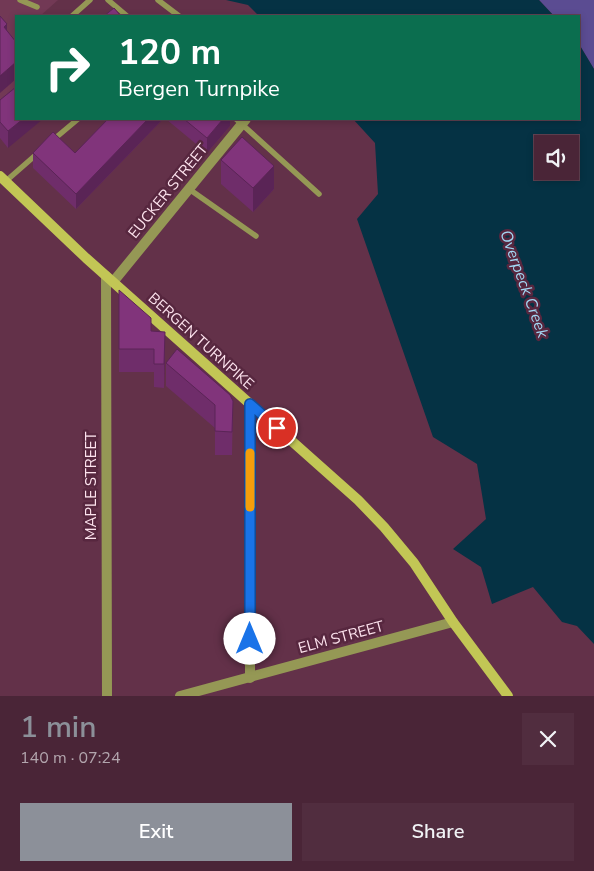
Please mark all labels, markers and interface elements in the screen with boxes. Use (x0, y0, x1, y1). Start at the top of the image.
text: 120 m (118, 29, 221, 76)
icon: right (35, 35, 100, 100)
text: Bergen Turnpike (118, 74, 280, 104)
map controls (534, 135, 579, 180)
button: sound (534, 135, 579, 180)
street label: EUCKER STREET (124, 140, 212, 242)
water label: Overpeck Creek (494, 227, 554, 342)
street label: BERGEN TURNPIKE (144, 288, 258, 394)
pin (256, 407, 298, 449)
icon: arrive (263, 414, 291, 442)
street label: MAPLE STREET (81, 432, 101, 540)
position arrow (223, 612, 275, 664)
street label: ELM STREET (296, 616, 386, 658)
text: 1 min (20, 707, 96, 748)
button: close (522, 713, 574, 765)
text: 140 m · 07:24 (20, 747, 121, 769)
button: Exit (20, 803, 292, 861)
button: Share (302, 803, 574, 861)

